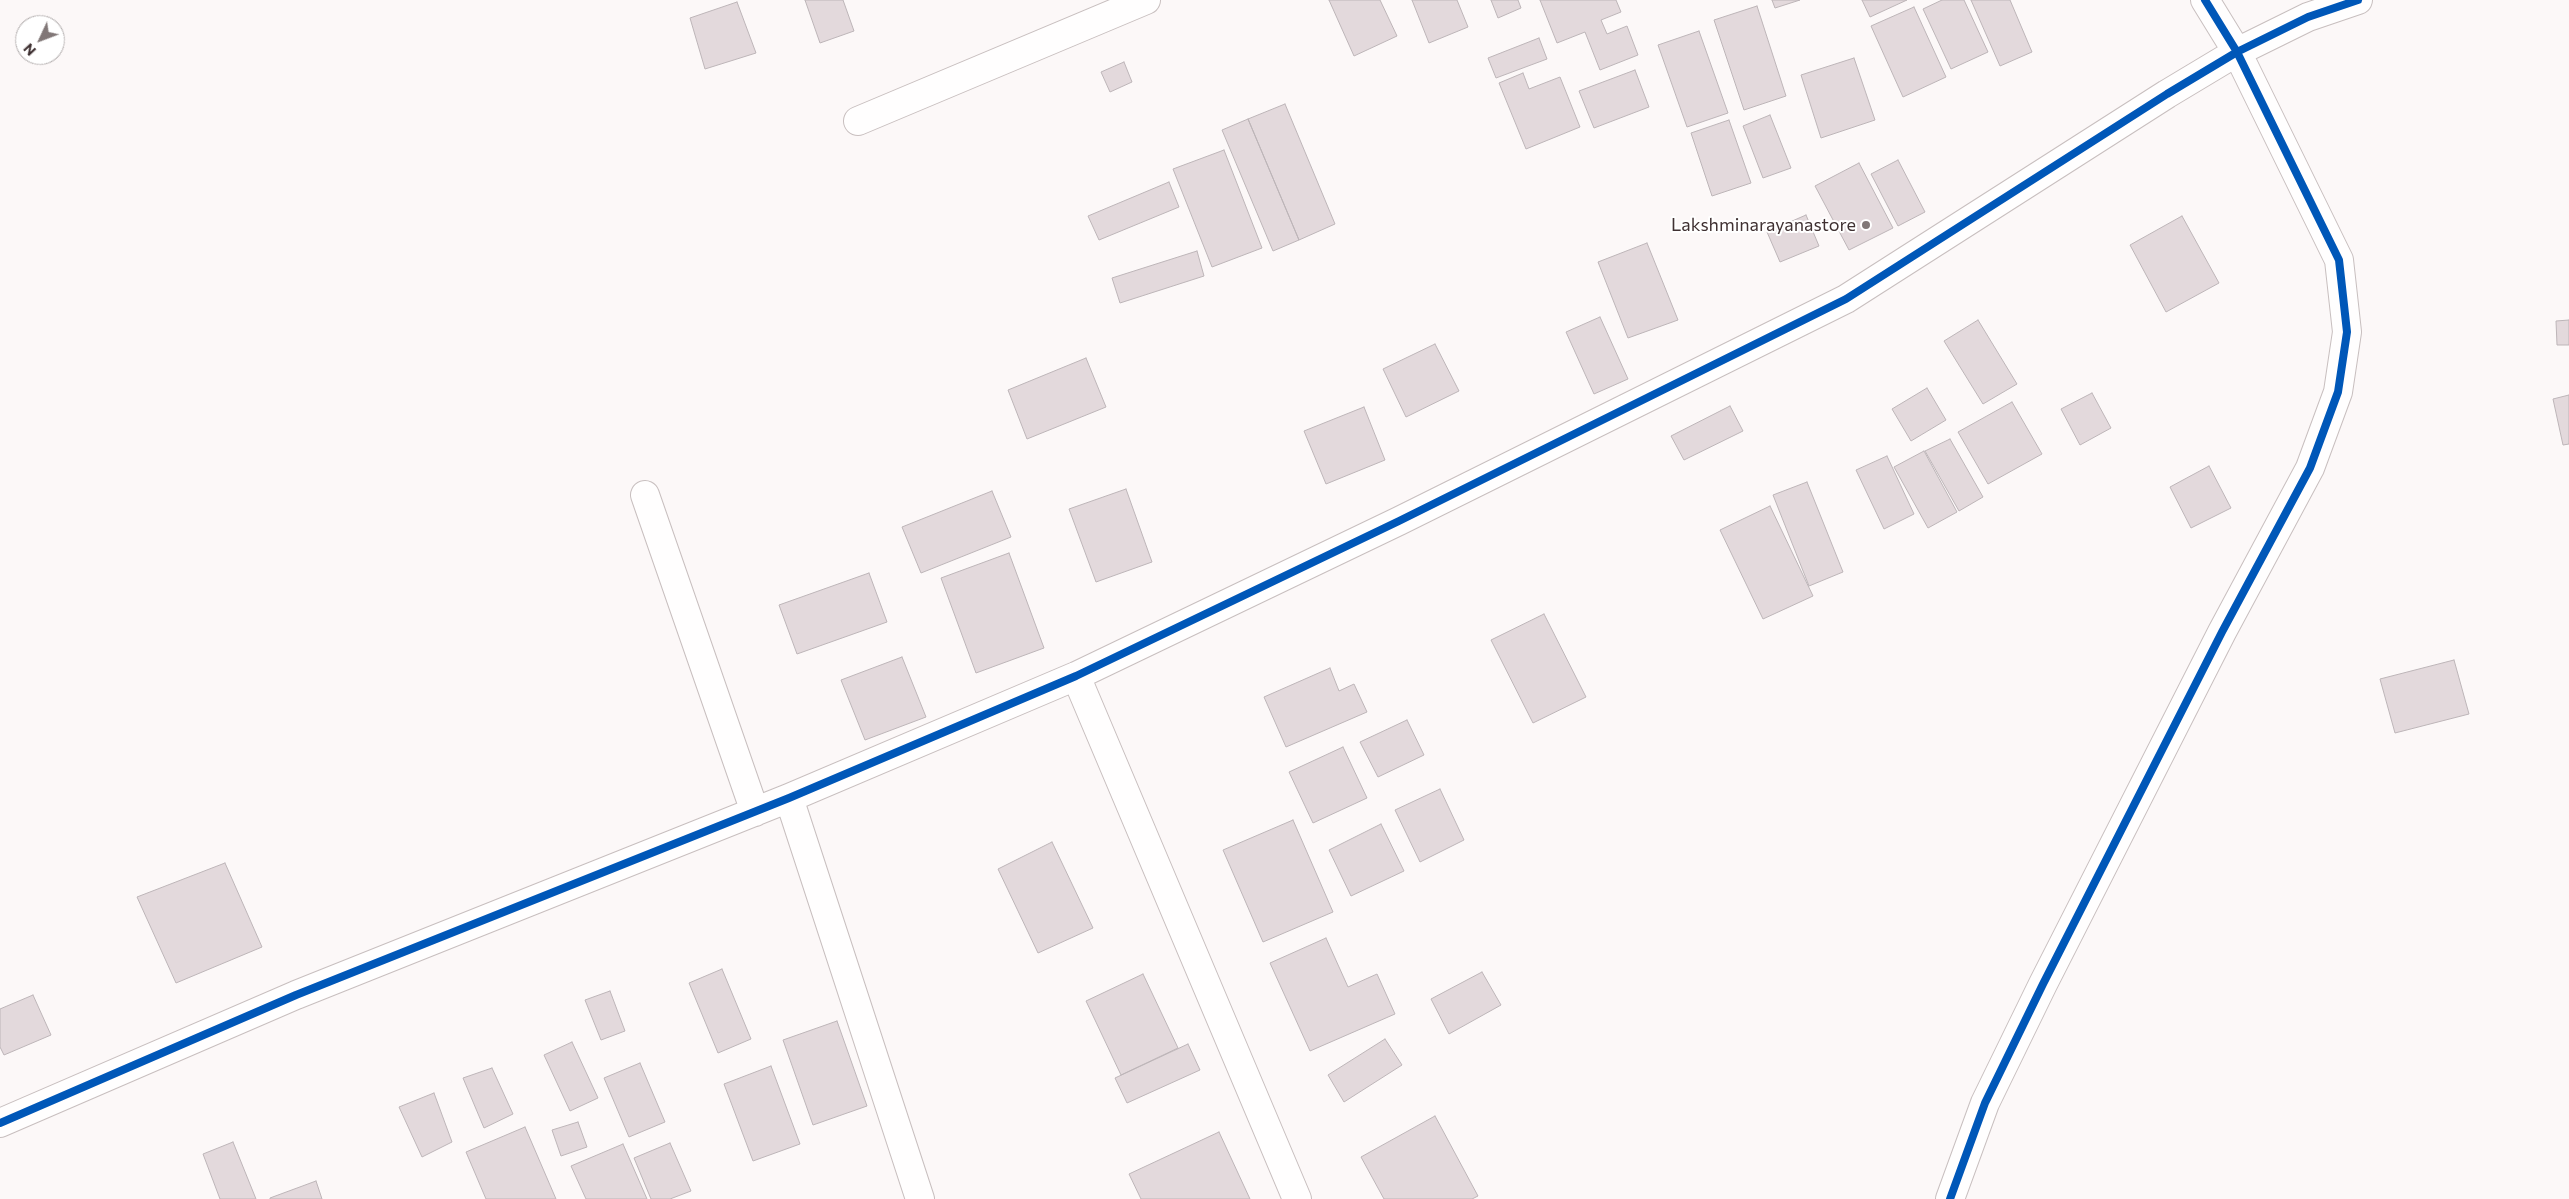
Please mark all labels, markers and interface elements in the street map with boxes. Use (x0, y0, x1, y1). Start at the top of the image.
north arrow (15, 15, 65, 65)
text: N (20, 40, 39, 60)
place label: Lakshminarayanastore (1671, 214, 1856, 236)
marker: Lakshminarayanastore (1860, 219, 1872, 231)

